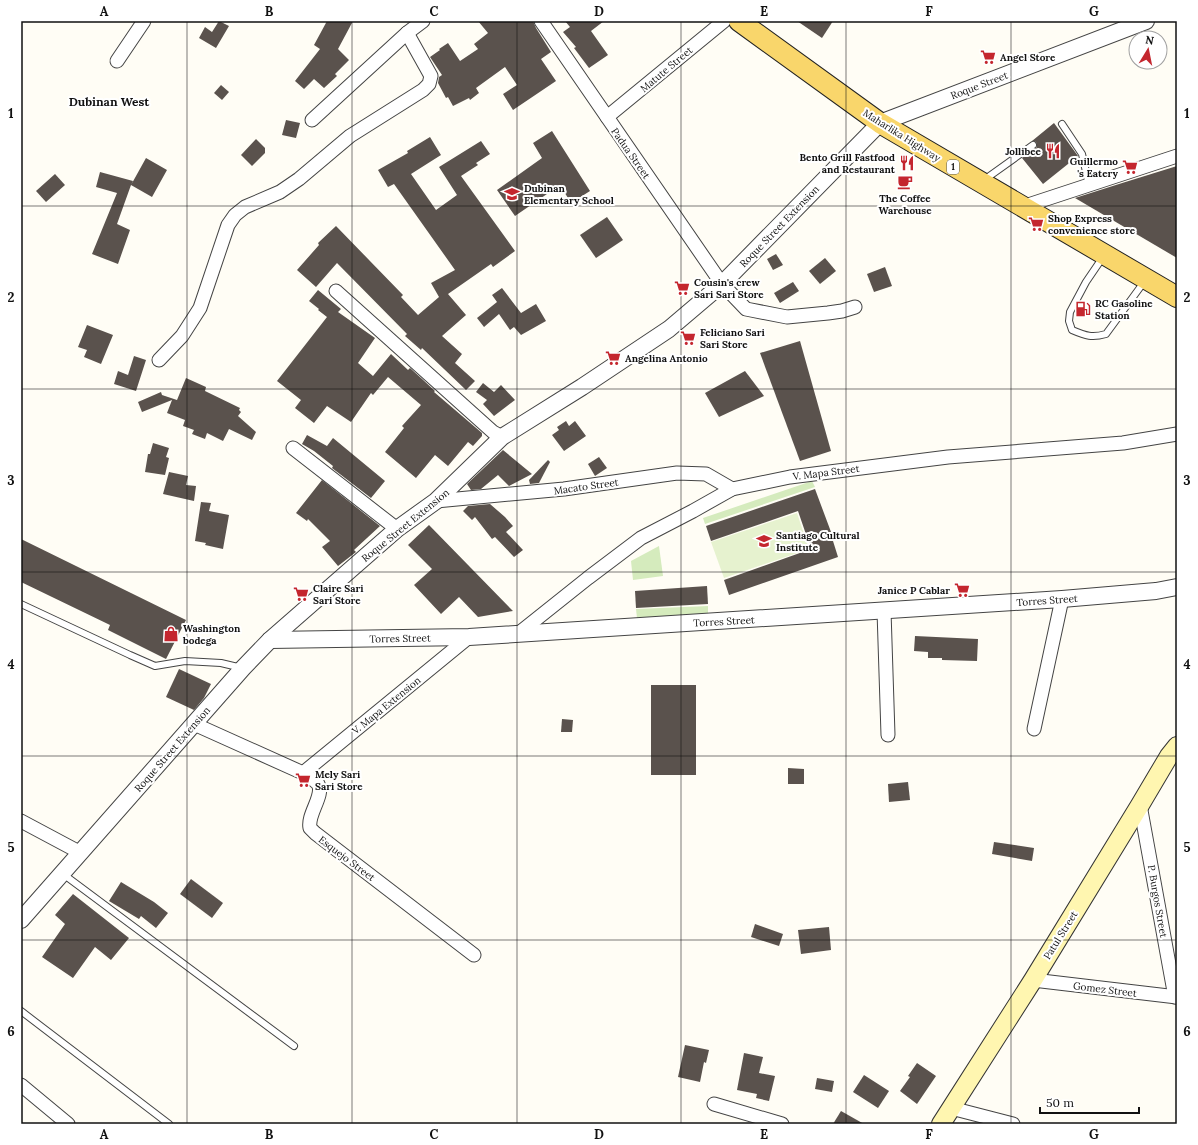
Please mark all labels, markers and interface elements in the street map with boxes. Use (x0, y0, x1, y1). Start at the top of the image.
text: A (100, 3, 109, 20)
text: B (265, 3, 274, 20)
text: C (430, 3, 439, 20)
text: D (594, 3, 604, 20)
text: E (760, 3, 768, 20)
text: F (925, 3, 933, 20)
text: G (1089, 3, 1099, 20)
north arrow (1128, 30, 1168, 70)
text: N (1144, 33, 1156, 48)
street label: Matute Street (637, 44, 695, 95)
supermarket icon: Angel Store (979, 48, 997, 66)
place label: Angel Store (1000, 51, 1056, 64)
street label: Roque Street (949, 69, 1010, 102)
district label: Dubinan West (69, 94, 150, 109)
text: 1 (8, 105, 14, 122)
text: 1 (1184, 105, 1190, 122)
street label: Maharlika Highway (861, 106, 944, 165)
street label: Padua Street (608, 125, 653, 181)
restaurant icon: Jollibee (1044, 142, 1062, 160)
place label: Jollibee (1005, 145, 1042, 158)
place label: Bento Grill Fastfood and Restaurant (799, 151, 896, 176)
restaurant icon: Bento Grill Fastfood and Restaurant (898, 154, 916, 172)
place label: Guillermo 's Eatery (1070, 155, 1118, 180)
supermarket icon: Guillermo 's Eatery (1121, 158, 1139, 176)
road number: 1 (947, 160, 959, 174)
cafe icon: The Coffee Warehouse (896, 173, 914, 191)
place label: Dubinan Elementary School (524, 182, 614, 207)
street label: Roque Street Extension (737, 183, 822, 270)
school or university icon: Dubinan Elementary School (503, 185, 521, 203)
place label: The Coffee Warehouse (878, 192, 932, 217)
place label: Shop Express convenience store (1048, 212, 1136, 237)
supermarket icon: Shop Express convenience store (1027, 215, 1045, 233)
place label: Cousin's crew Sari Sari Store (694, 276, 764, 301)
supermarket icon: Cousin's crew Sari Sari Store (673, 279, 691, 297)
text: 2 (8, 289, 15, 306)
text: 2 (1184, 289, 1191, 306)
place label: RC Gasoline Station (1095, 297, 1153, 322)
fuel station icon: RC Gasoline Station (1074, 300, 1092, 318)
place label: Feliciano Sari Sari Store (700, 326, 765, 351)
supermarket icon: Feliciano Sari Sari Store (679, 329, 697, 347)
supermarket icon: Angelina Antonio (604, 349, 622, 367)
place label: Angelina Antonio (625, 352, 708, 365)
street label: V. Mapa Street (791, 462, 860, 483)
text: 3 (7, 472, 15, 489)
text: 3 (1183, 472, 1191, 489)
street label: Macato Street (553, 475, 619, 497)
street label: Roque Street Extension (359, 486, 452, 565)
place label: Santiago Cultural Institute (776, 529, 860, 554)
school or university icon: Santiago Cultural Institute (755, 532, 773, 550)
supermarket icon: Janice P Cablar (953, 581, 971, 599)
place label: Claire Sari Sari Store (313, 582, 364, 607)
place label: Janice P Cablar (878, 584, 950, 597)
supermarket icon: Claire Sari Sari Store (292, 585, 310, 603)
street label: Torres Street (1016, 592, 1078, 609)
street label: Torres Street (693, 613, 755, 630)
place label: Washington bodega (182, 622, 241, 647)
shop icon: Washington bodega (162, 625, 180, 643)
street label: Torres Street (369, 631, 431, 646)
text: 4 (7, 656, 15, 673)
text: 4 (1183, 656, 1191, 673)
street label: V. Mapa Extension (348, 674, 423, 738)
street label: Roque Street Extension (132, 704, 213, 795)
place label: Mely Sari Sari Store (315, 768, 363, 793)
supermarket icon: Mely Sari Sari Store (294, 771, 312, 789)
street label: Esquejo Street (316, 833, 378, 884)
text: 5 (7, 839, 15, 856)
text: 5 (1183, 839, 1191, 856)
street label: P. Burgos Street (1145, 864, 1170, 939)
street label: Patul Street (1040, 909, 1080, 962)
street label: Gomez Street (1072, 979, 1138, 1000)
text: 6 (7, 1023, 15, 1040)
text: 6 (1183, 1023, 1191, 1040)
scale bar (1040, 1089, 1139, 1115)
text: 50 m (1046, 1095, 1074, 1110)
text: A (100, 1126, 109, 1143)
text: B (265, 1126, 274, 1143)
text: C (430, 1126, 439, 1143)
text: D (594, 1126, 604, 1143)
text: E (760, 1126, 768, 1143)
text: F (925, 1126, 933, 1143)
text: G (1089, 1126, 1099, 1143)

